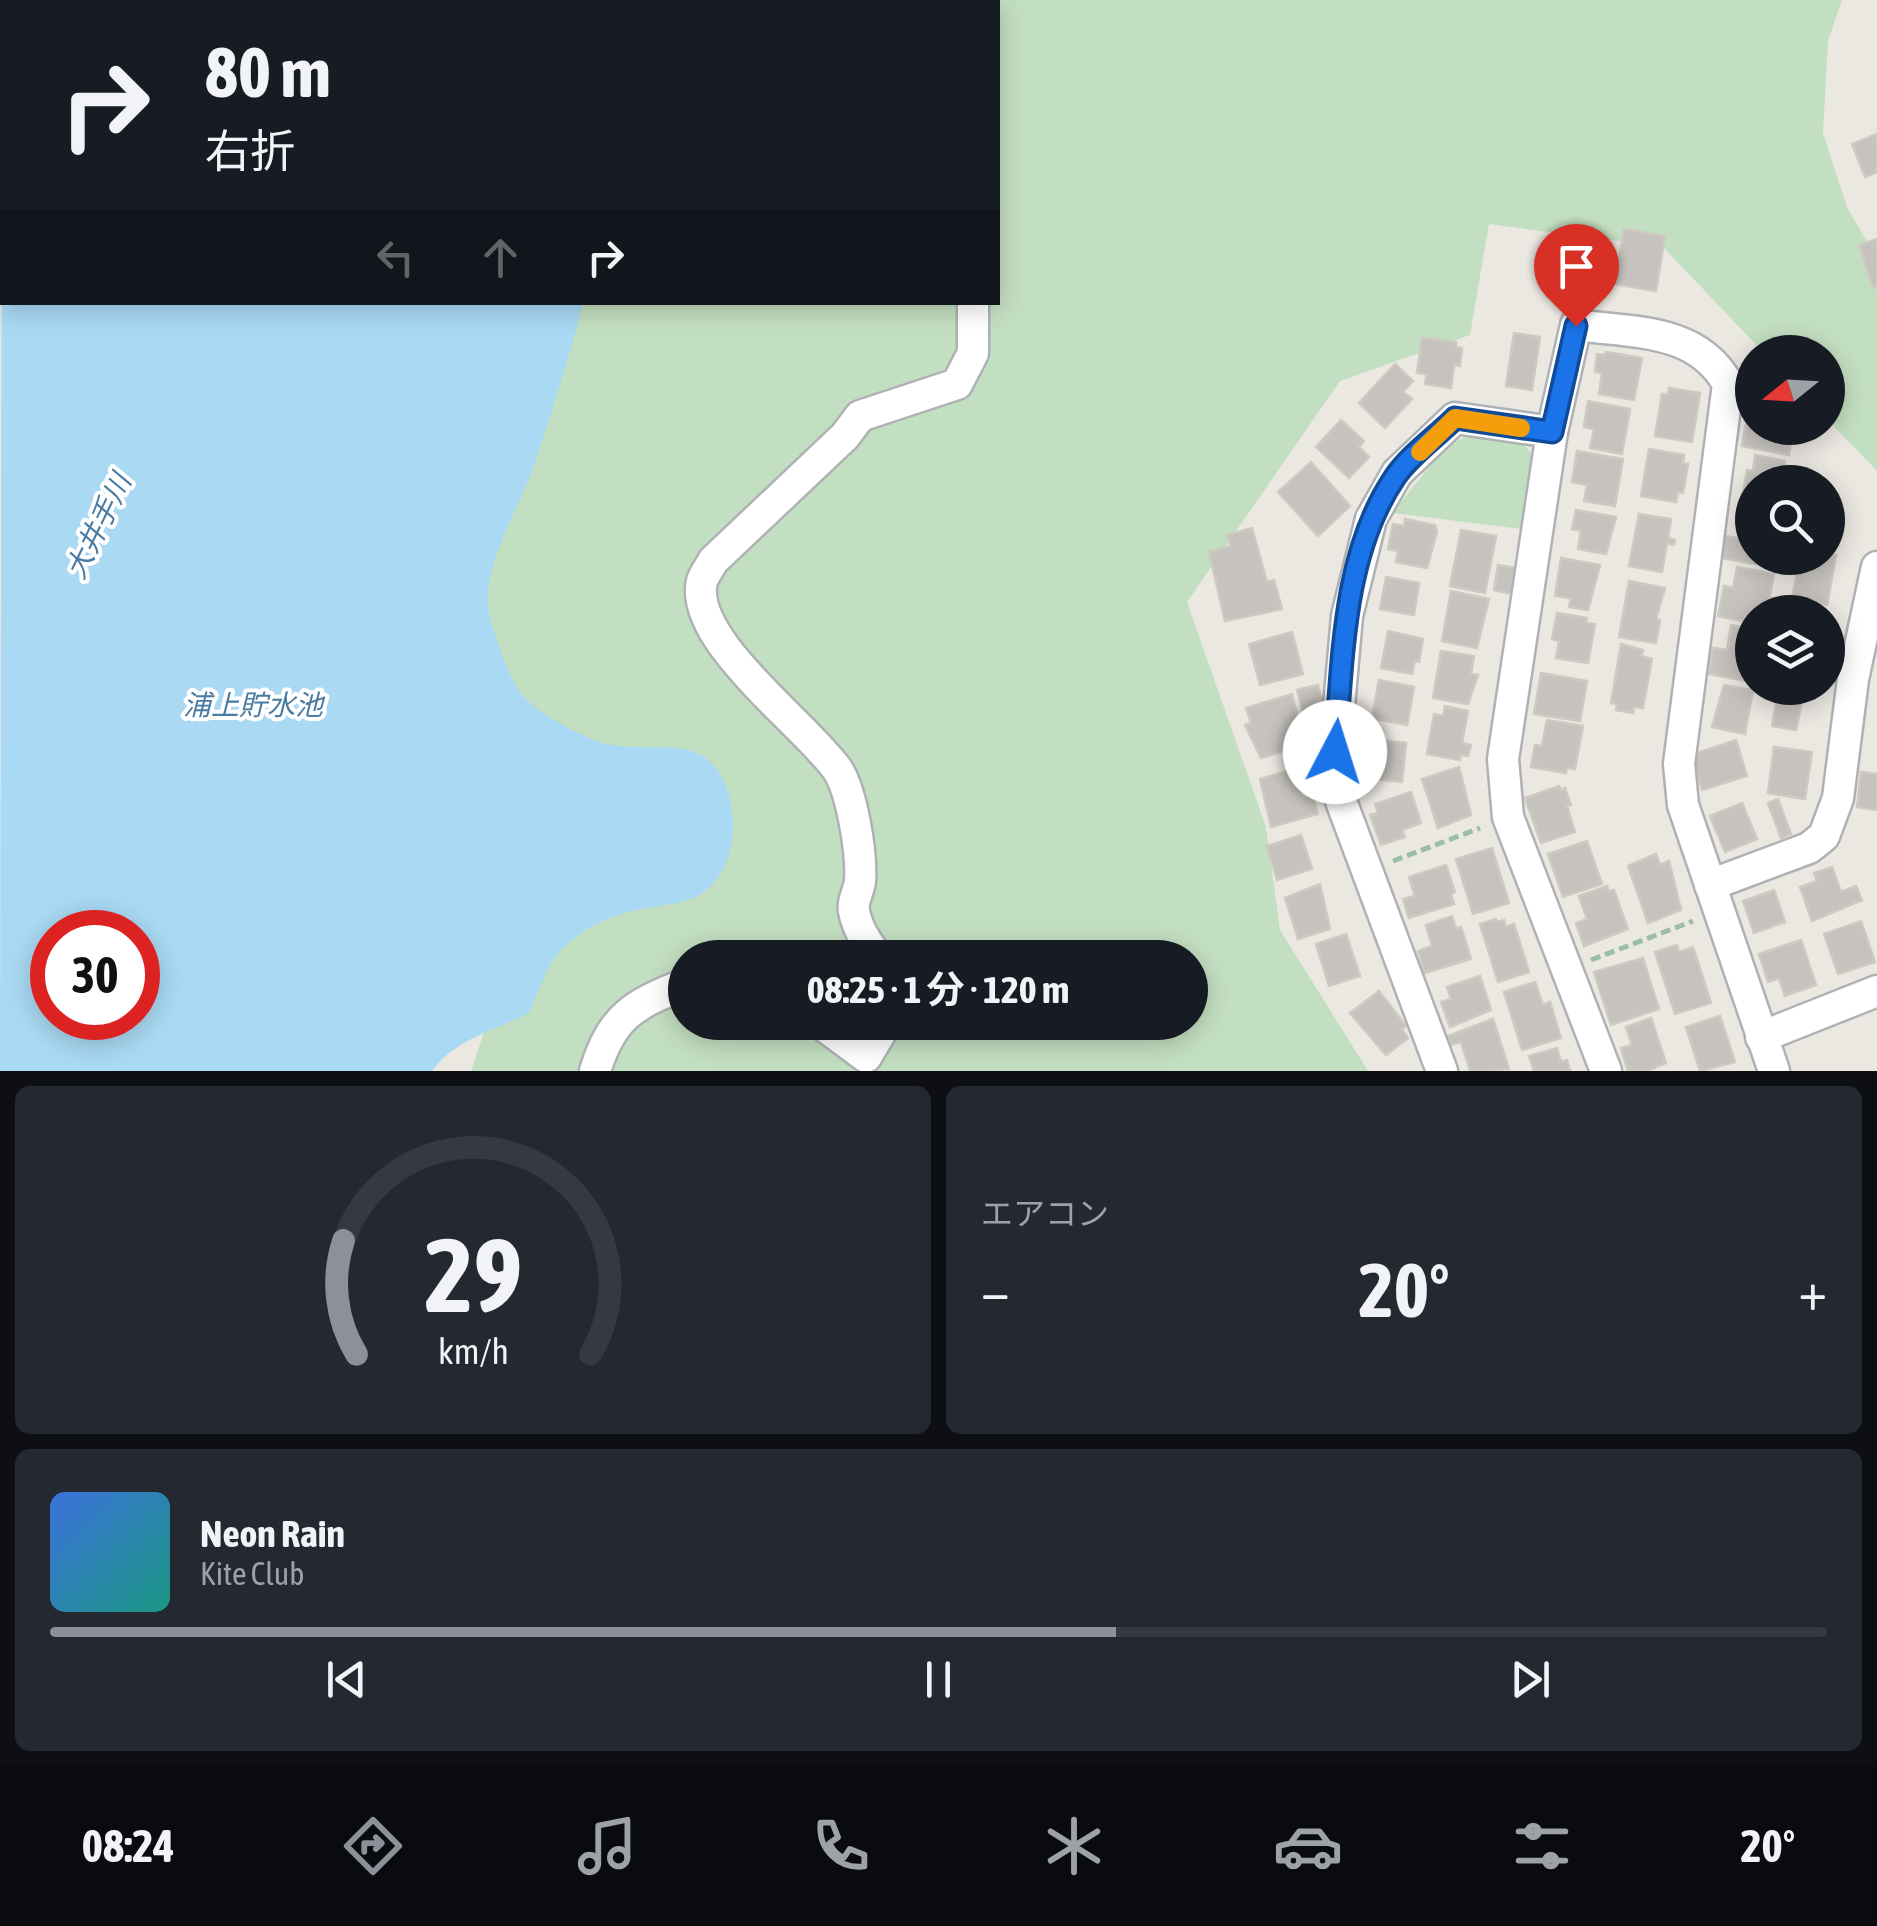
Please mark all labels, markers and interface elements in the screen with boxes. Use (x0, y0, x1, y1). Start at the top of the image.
text: 80 m (205, 32, 331, 112)
icon: right (40, 40, 170, 170)
text: 右折 (205, 125, 295, 177)
pin (1534, 224, 1619, 327)
icon: left (368, 230, 423, 285)
icon: ahead (473, 230, 528, 285)
icon: right (578, 230, 633, 285)
icon: arrive (1549, 239, 1604, 294)
north arrow (1735, 335, 1845, 445)
map controls (1735, 335, 1845, 705)
button: search (1735, 465, 1845, 575)
water label: 大井手川 (59, 466, 138, 583)
button: layers (1735, 595, 1845, 705)
water label: 浦上貯水池 (183, 689, 326, 721)
position arrow (1283, 700, 1387, 804)
speed limit sign: 30 (30, 910, 160, 1040)
text: 08:25 · 1 分 · 120 m (807, 968, 1069, 1011)
text: エアコン (981, 1195, 1109, 1232)
text: 29 (424, 1215, 522, 1334)
text: 20° (1358, 1247, 1450, 1333)
text: − (981, 1259, 1010, 1322)
text: + (1798, 1259, 1827, 1322)
text: km/h (438, 1331, 508, 1372)
text: Neon Rain (200, 1512, 345, 1555)
text: Kite Club (200, 1555, 304, 1592)
icon: previous (319, 1652, 374, 1707)
icon: pause (911, 1652, 966, 1707)
icon: next (1503, 1652, 1558, 1707)
icon: directions (338, 1811, 408, 1881)
icon: music (572, 1811, 642, 1881)
icon: phone (806, 1811, 876, 1881)
icon: climate (1039, 1811, 1109, 1881)
icon: car (1273, 1811, 1343, 1881)
icon: filters (1507, 1811, 1577, 1881)
text: 08:24 (82, 1820, 174, 1872)
text: 20° (1740, 1820, 1795, 1872)

